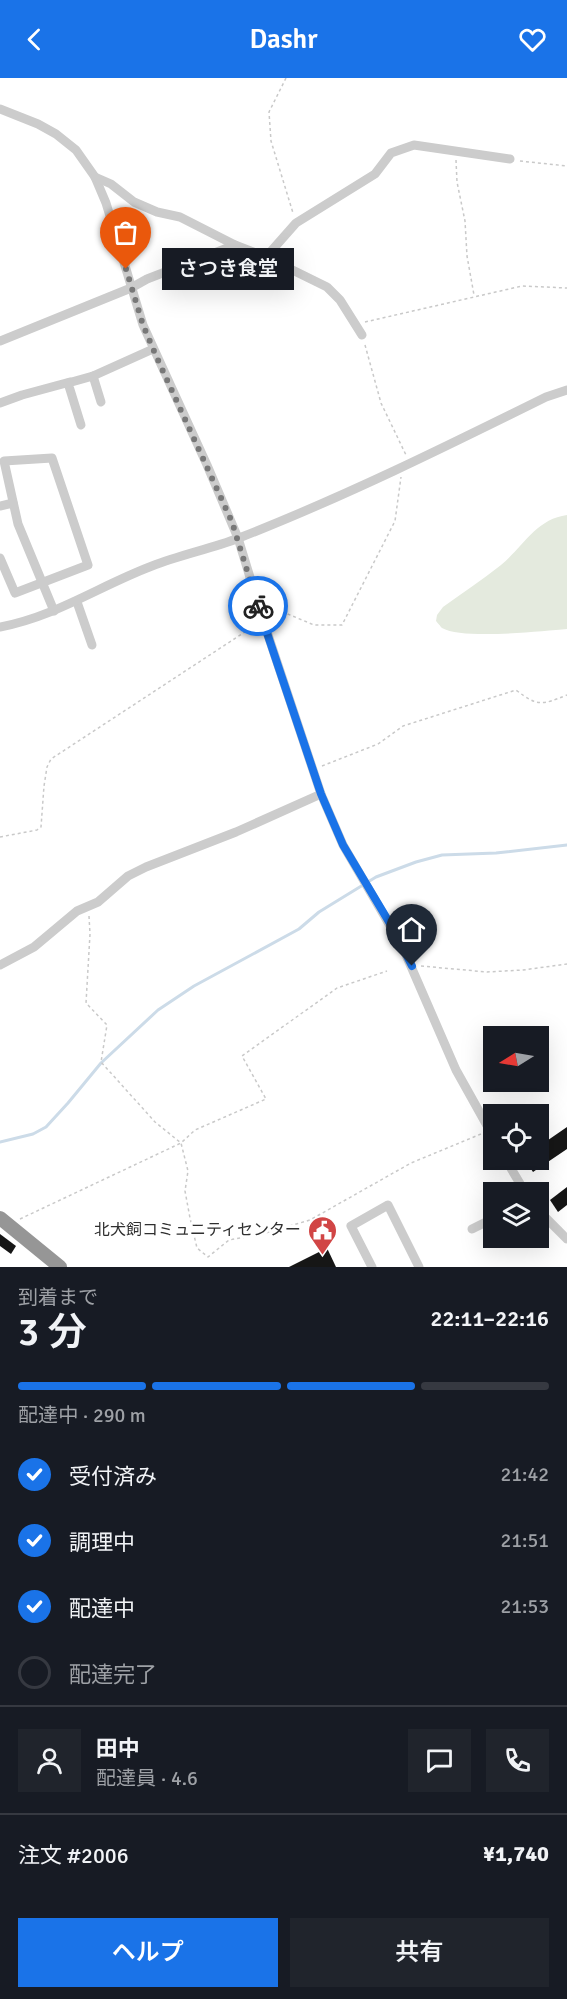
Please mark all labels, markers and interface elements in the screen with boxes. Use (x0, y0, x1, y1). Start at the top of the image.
icon: back (18, 23, 51, 56)
text: Dashr (249, 23, 318, 56)
icon: heart (516, 23, 549, 56)
pin (100, 207, 151, 269)
icon: bag (109, 216, 142, 249)
callout: さつき食堂 (162, 248, 294, 290)
text: さつき食堂 (178, 256, 278, 281)
courier (228, 576, 288, 636)
icon: bike (242, 590, 275, 623)
pin (386, 904, 437, 966)
icon: home (395, 913, 428, 946)
north arrow (483, 1026, 549, 1092)
map controls (483, 1026, 549, 1248)
button: locate (483, 1104, 549, 1170)
button: layers (483, 1182, 549, 1248)
public building icon: 北犬飼コミュニティセンター (306, 1214, 338, 1256)
place label: 北犬飼コミュニティセンター (94, 1220, 301, 1240)
text: 到着まで (18, 1285, 98, 1310)
text: 22:11–22:16 (431, 1305, 549, 1332)
text: 3 分 (18, 1308, 87, 1356)
text: 配達中 · 290 m (18, 1403, 146, 1428)
icon: check (18, 1458, 51, 1491)
text: 21:42 (500, 1462, 549, 1487)
text: 受付済み (69, 1463, 157, 1490)
icon: check (18, 1524, 51, 1557)
text: 21:51 (500, 1528, 549, 1553)
text: 調理中 (69, 1529, 135, 1556)
icon: check (18, 1590, 51, 1623)
text: 21:53 (500, 1594, 549, 1619)
text: 配達中 (69, 1595, 135, 1622)
text: 配達完了 (69, 1661, 157, 1688)
button: person (18, 1729, 81, 1792)
button: chat (408, 1729, 471, 1792)
button: phone (486, 1729, 549, 1792)
text: 田中 (96, 1735, 140, 1762)
text: 配達員 · 4.6 (96, 1766, 198, 1791)
text: ¥1,740 (483, 1840, 549, 1867)
text: 注文 #2006 (18, 1842, 129, 1869)
button: ヘルプ (18, 1918, 278, 1987)
button: 共有 (290, 1918, 549, 1987)

